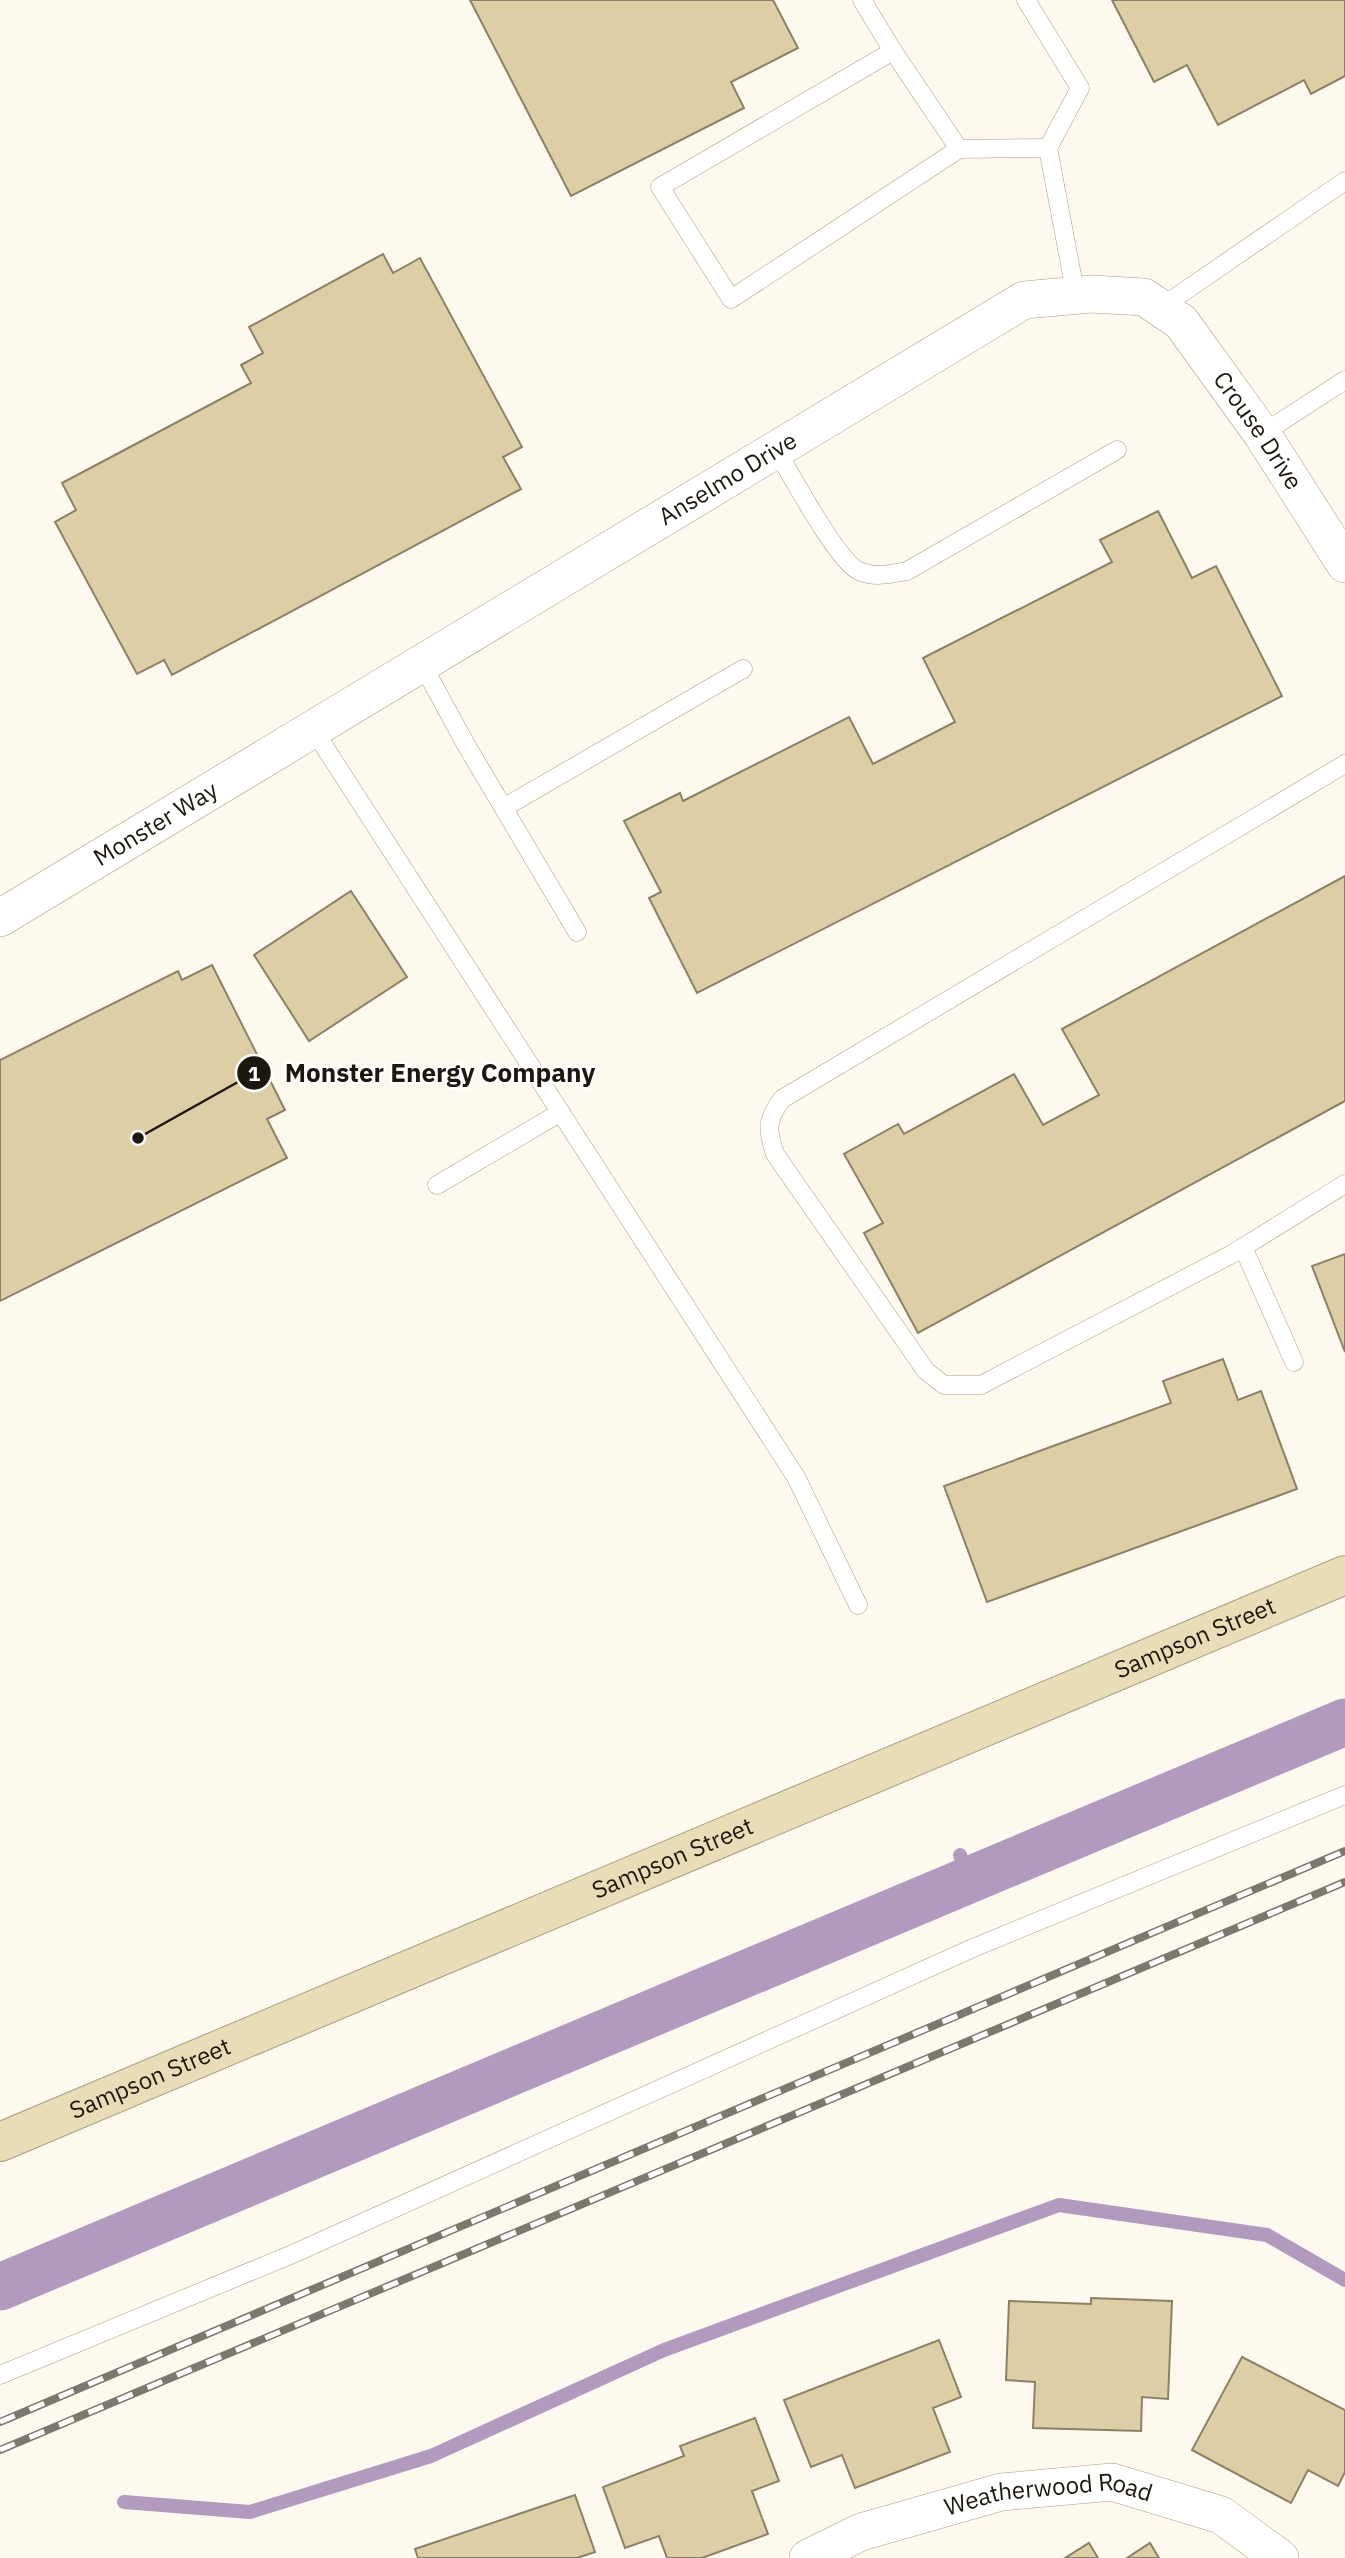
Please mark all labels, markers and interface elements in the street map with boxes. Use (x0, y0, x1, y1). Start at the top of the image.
street label: Crouse Drive (1207, 364, 1310, 495)
street label: Anselmo Drive (652, 424, 802, 532)
street label: Monster Way (87, 773, 224, 873)
callout: Monster Energy Company (236, 1050, 610, 1097)
text: Monster Energy Company (285, 1055, 595, 1089)
text: 1 (248, 1059, 261, 1087)
street label: Sampson Street (1109, 1589, 1280, 1685)
street label: Sampson Street (587, 1809, 758, 1906)
street label: Sampson Street (64, 2030, 235, 2126)
street label: Weatherwood Road (940, 2465, 1157, 2522)

